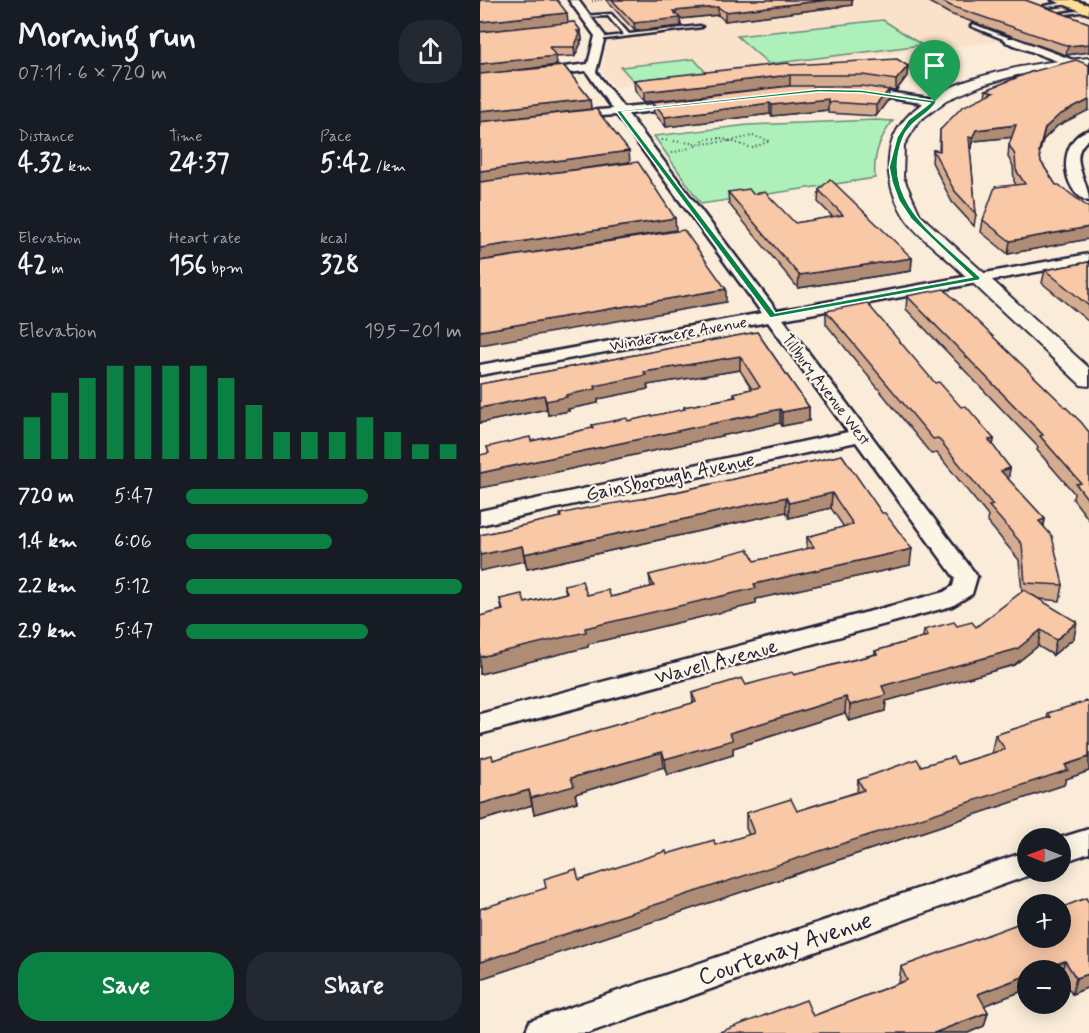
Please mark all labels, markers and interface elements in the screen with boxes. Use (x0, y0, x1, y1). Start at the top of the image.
text: Morning run (18, 15, 196, 59)
button: share (399, 20, 462, 83)
pin (909, 40, 960, 102)
icon: arrive (918, 49, 951, 82)
text: 07:11 · 6 × 720 m (18, 60, 167, 87)
text: Distance (18, 126, 74, 147)
text: Time (169, 126, 203, 147)
text: Pace (320, 126, 352, 147)
text: 4.32 (18, 147, 64, 181)
text: 24:37 (169, 147, 229, 181)
text: 5:42 (320, 147, 371, 181)
text: km (64, 156, 92, 177)
text: /km (371, 156, 406, 177)
text: Elevation (18, 228, 81, 249)
text: Heart rate (169, 228, 241, 249)
text: kcal (320, 228, 347, 249)
text: 42 (18, 249, 47, 283)
text: 156 (169, 249, 207, 283)
text: 328 (320, 249, 360, 283)
text: m (47, 258, 64, 279)
text: bpm (207, 258, 243, 279)
street label: Windermere Avenue (608, 312, 749, 357)
text: Elevation (18, 318, 97, 345)
text: 195–201 m (364, 318, 462, 345)
street label: Tillbury Avenue West (777, 330, 875, 450)
street label: Gainsborough Avenue (583, 446, 757, 509)
text: 720 m (18, 483, 74, 510)
text: 5:47 (114, 483, 153, 510)
text: 1.4 km (18, 528, 77, 555)
text: 6:06 (114, 528, 152, 555)
text: 2.2 km (18, 573, 76, 600)
text: 5:12 (114, 573, 151, 600)
text: 2.9 km (18, 618, 76, 645)
text: 5:47 (114, 618, 153, 645)
street label: Wavell Avenue (652, 633, 781, 692)
north arrow (1017, 828, 1071, 882)
map controls (1017, 828, 1071, 1014)
button: + (1017, 894, 1071, 948)
street label: Courtenay Avenue (694, 905, 877, 994)
button: Save (18, 952, 234, 1021)
button: Share (246, 952, 462, 1021)
button: − (1017, 960, 1071, 1014)

